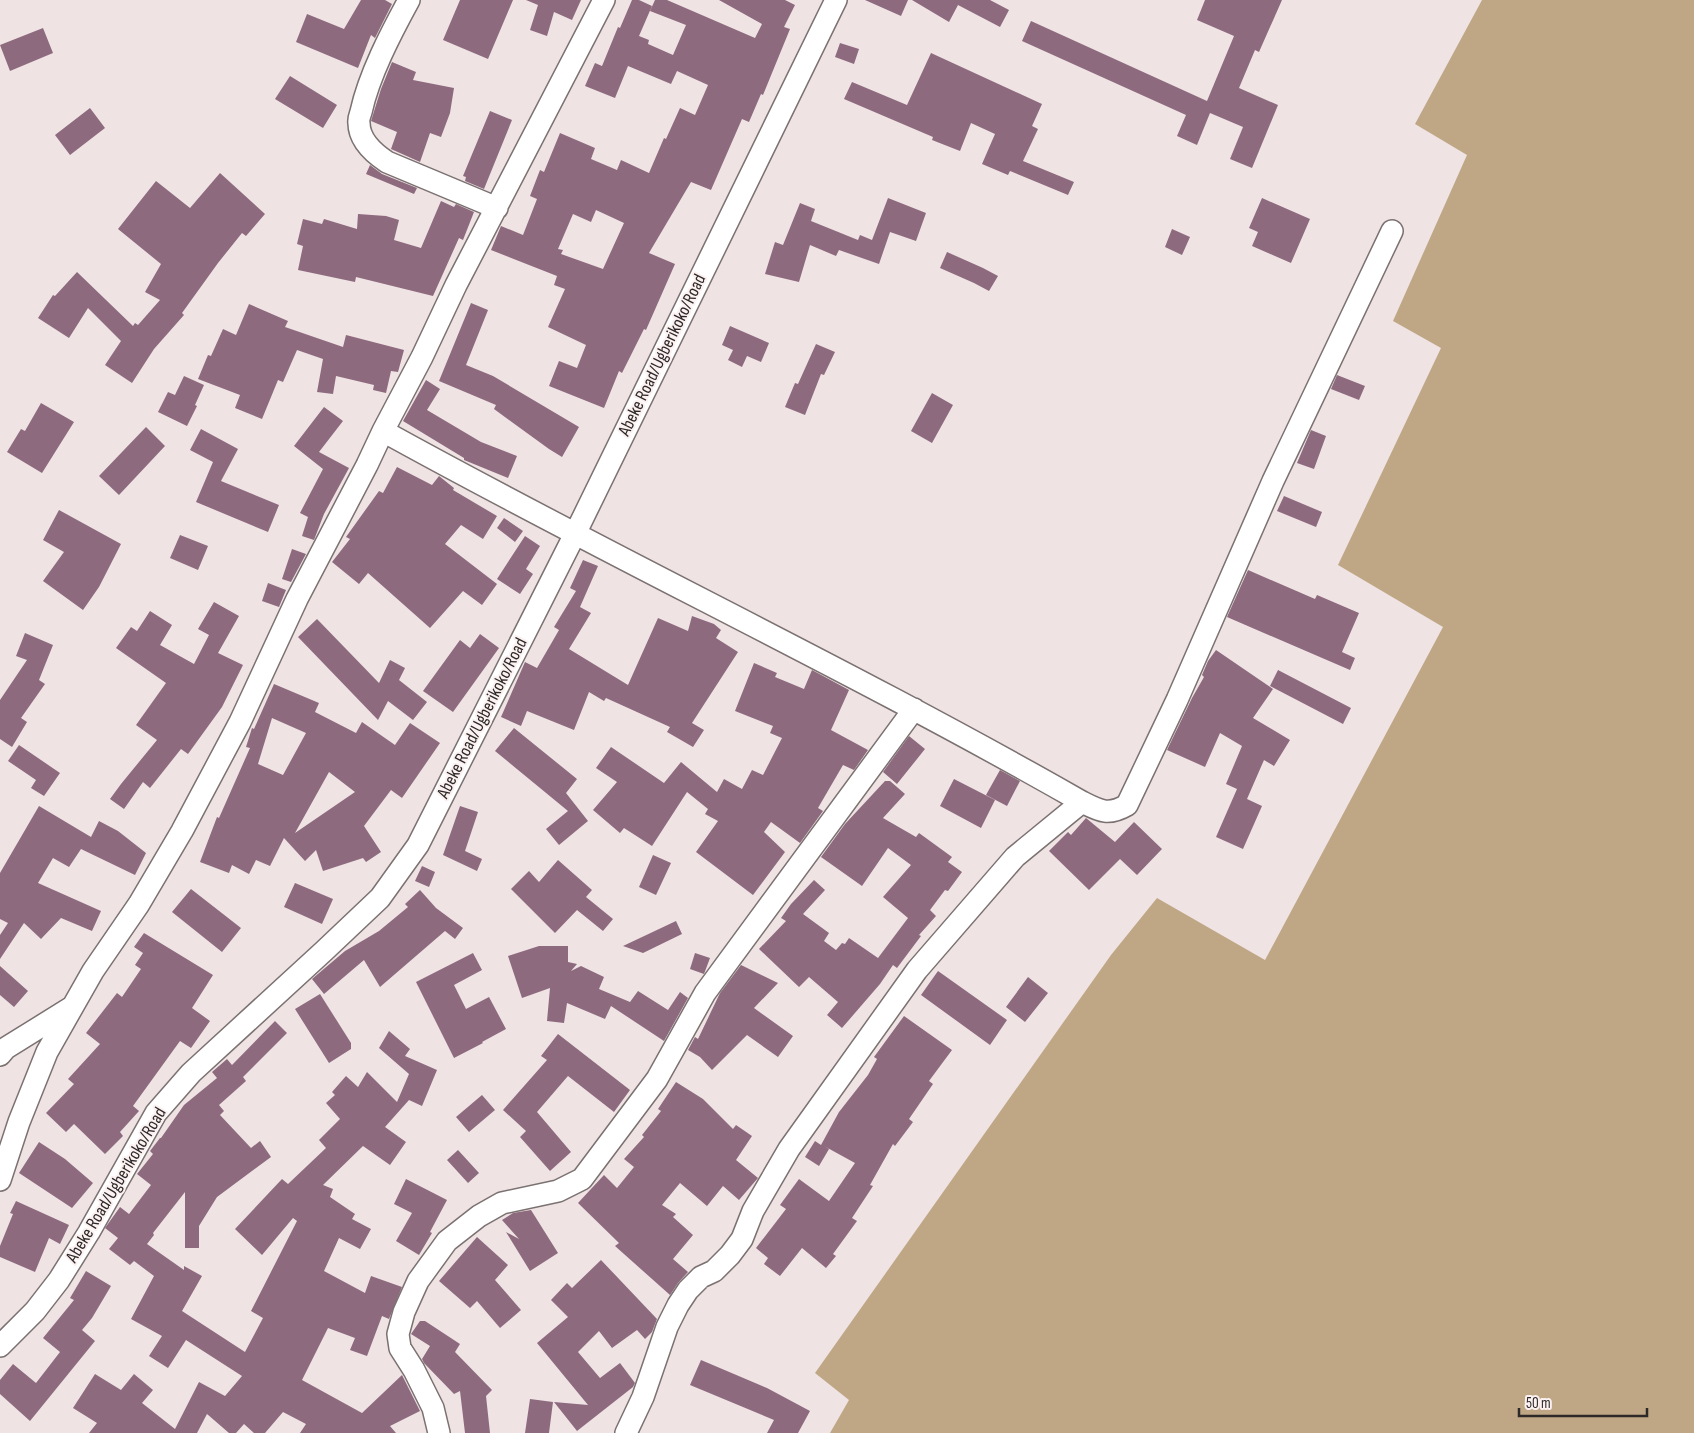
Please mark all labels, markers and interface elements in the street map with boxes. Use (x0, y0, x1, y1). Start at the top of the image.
street label: Abeke Road/Ugberikoko/Road (613, 271, 710, 440)
street label: Abeke Road/Ugberikoko/Road (432, 634, 532, 803)
street label: Abeke Road/Ugberikoko/Road (61, 1104, 171, 1267)
scale bar (1519, 1386, 1646, 1418)
text: 50 m (1526, 1394, 1551, 1413)

